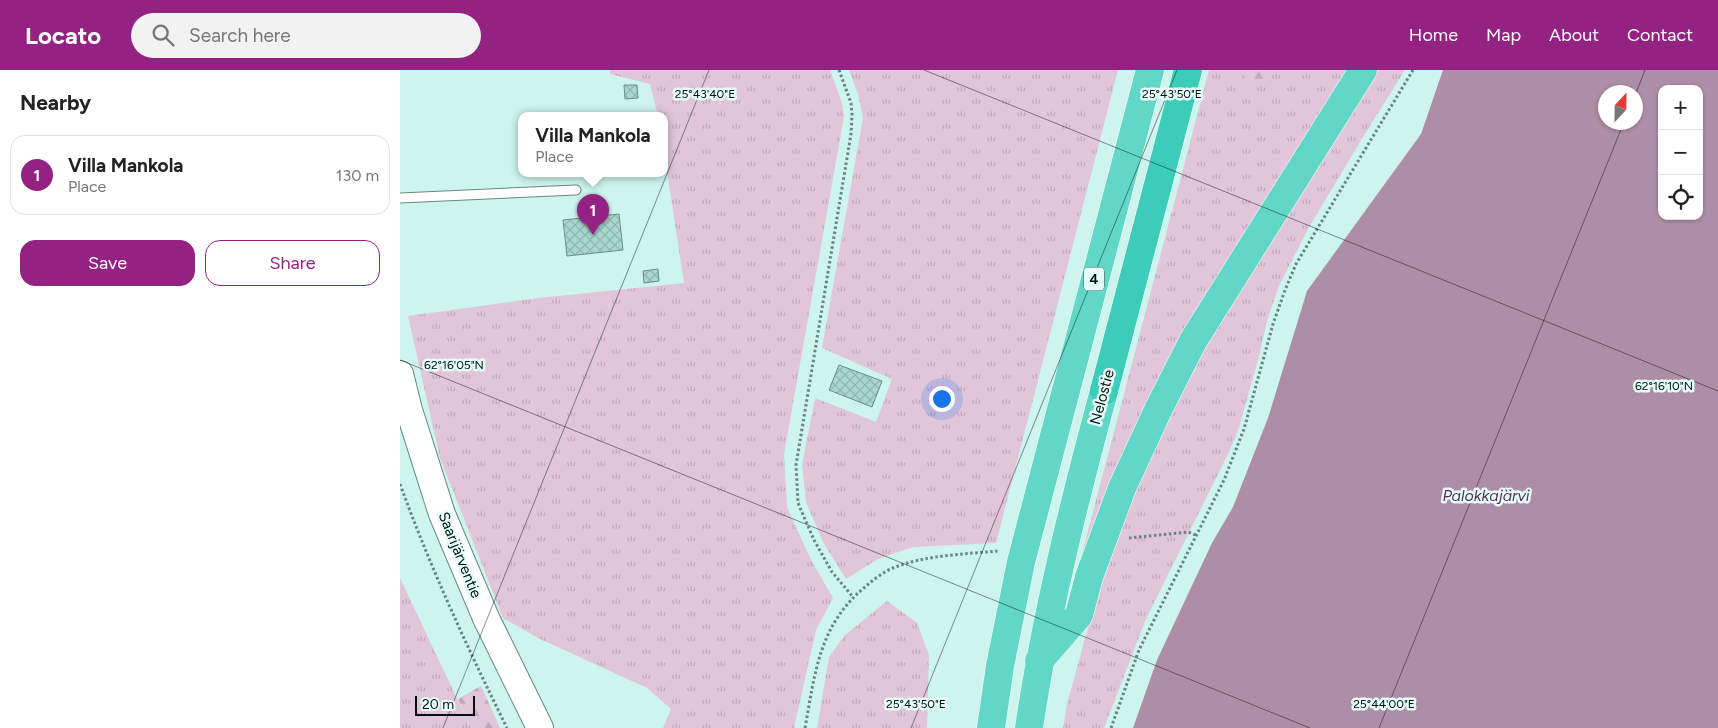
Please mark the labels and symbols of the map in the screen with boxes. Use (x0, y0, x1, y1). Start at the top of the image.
north arrow (1598, 85, 1643, 130)
text: 25°43'40"E (675, 87, 735, 101)
text: 25°43'50"E (1142, 87, 1202, 101)
pin: 1 (577, 194, 609, 235)
road number: 4 (1084, 268, 1104, 290)
text: 62°16'05"N (424, 358, 484, 372)
street label: Nelostie (1086, 368, 1118, 426)
text: 62°16'10"N (1635, 379, 1693, 393)
your location (929, 386, 955, 412)
water label: Palokkajärvi (1442, 486, 1530, 505)
street label: Saarijärventie (435, 509, 485, 601)
scale bar (415, 693, 475, 716)
text: 25°43'50"E (886, 697, 946, 711)
text: 25°44'00"E (1353, 697, 1415, 711)

